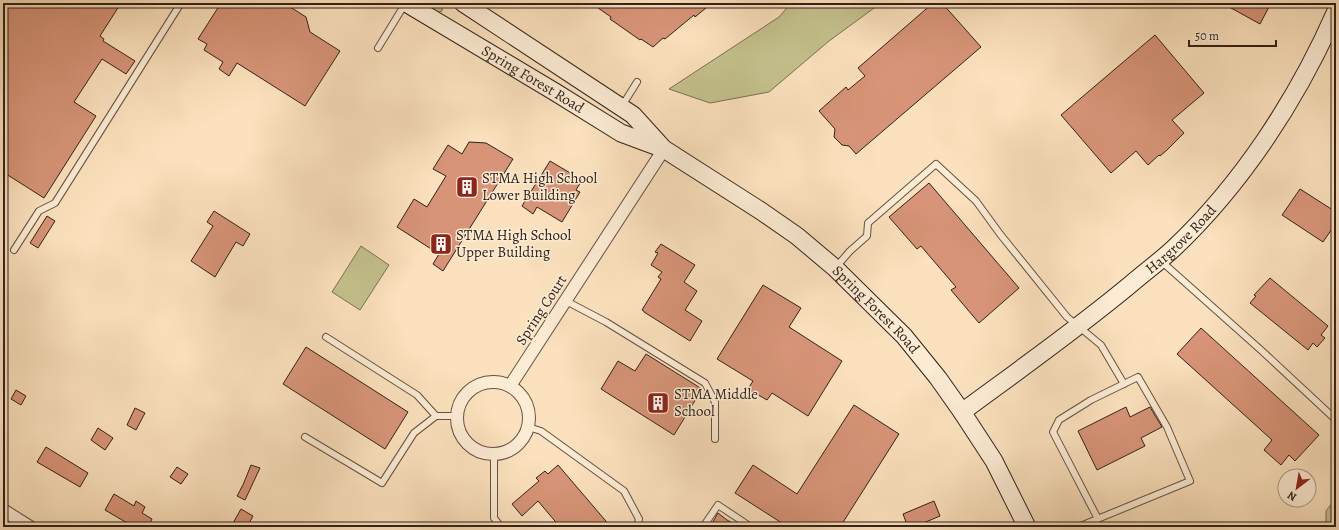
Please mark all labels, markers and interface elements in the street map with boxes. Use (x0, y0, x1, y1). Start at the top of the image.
scale bar (1189, 22, 1276, 48)
text: 50 m (1195, 28, 1219, 44)
street label: Spring Forest Road (478, 40, 589, 118)
place label: STMA High School Lower Building (482, 168, 597, 205)
building icon: STMA High School Lower Building (454, 174, 480, 200)
street label: Hargrove Road (1141, 200, 1221, 278)
place label: STMA High School Upper Building (456, 225, 571, 262)
building icon: STMA High School Upper Building (428, 231, 454, 257)
street label: Spring Forest Road (828, 261, 925, 358)
street label: Spring Court (511, 271, 571, 349)
place label: STMA Middle School (674, 384, 758, 421)
building icon: STMA Middle School (645, 390, 671, 416)
north arrow (1277, 468, 1317, 508)
text: N (1285, 488, 1299, 505)

